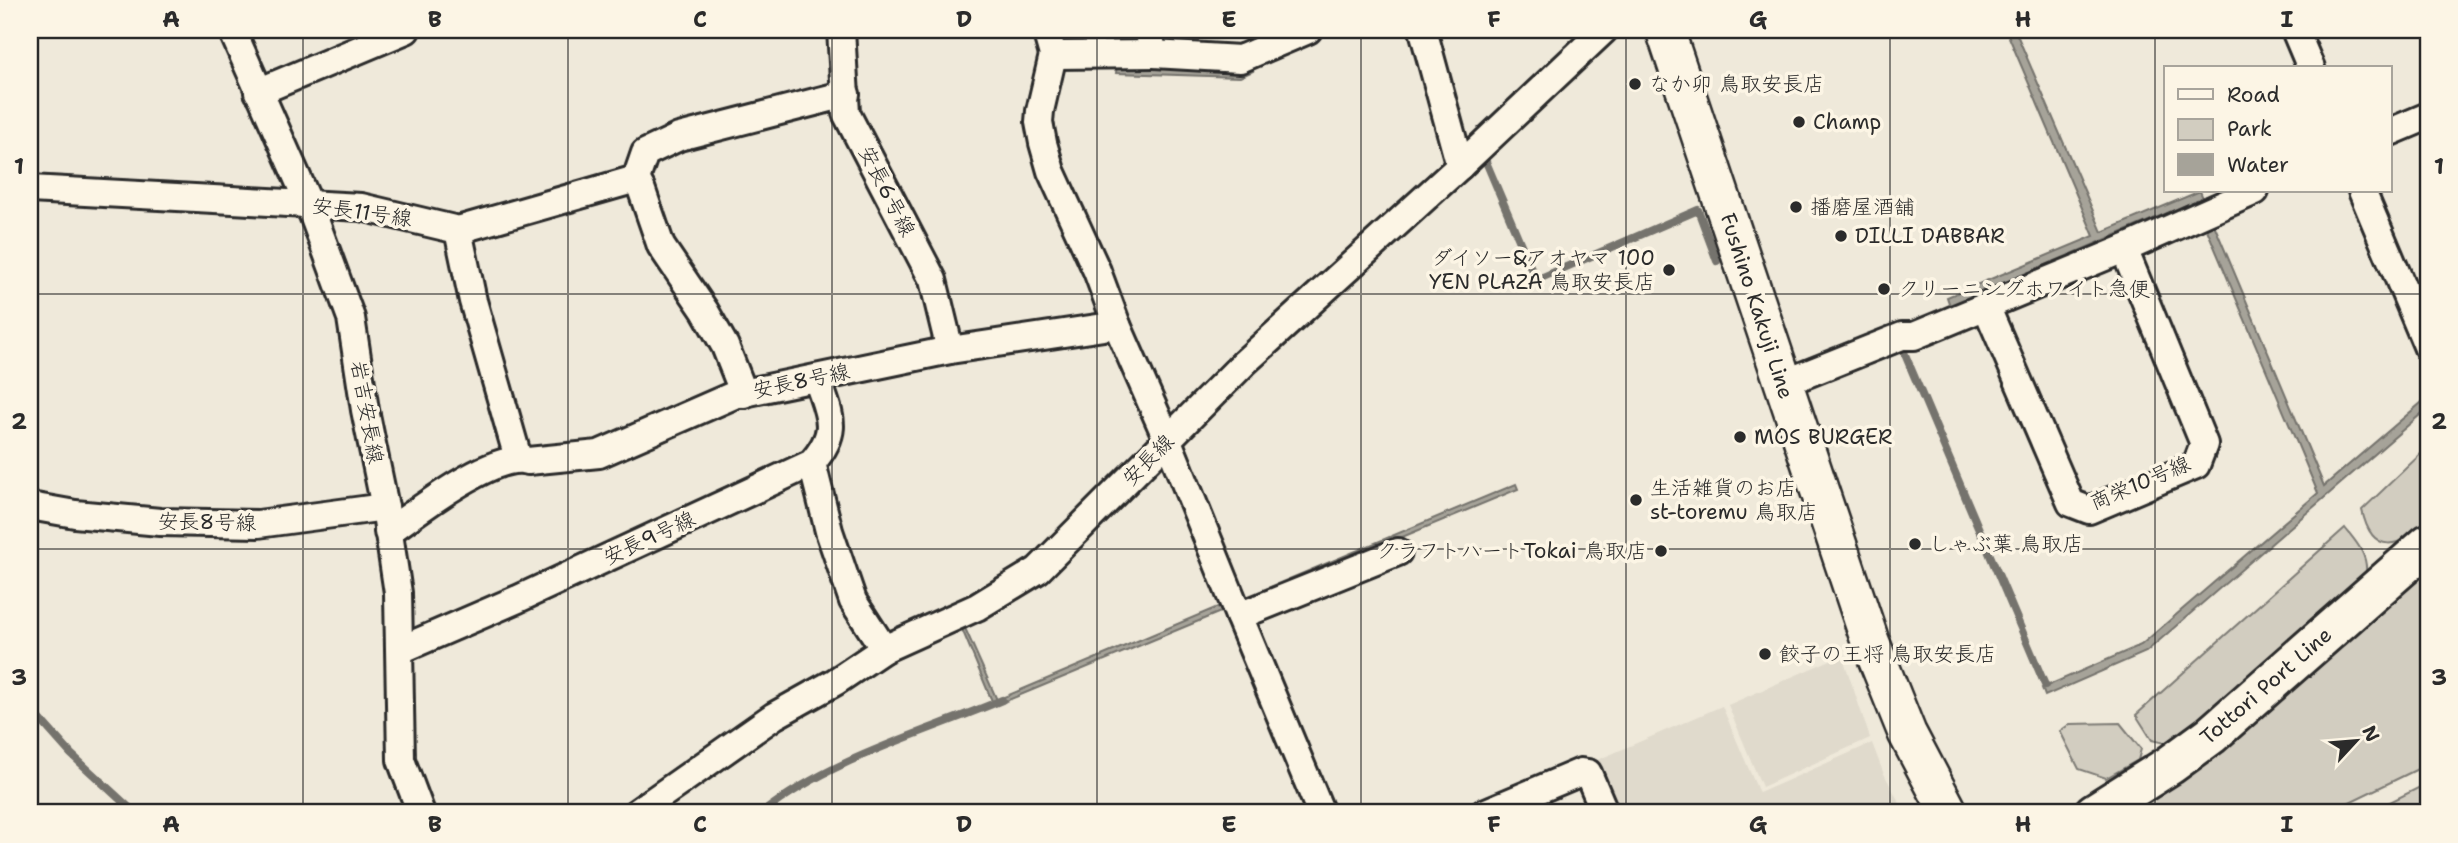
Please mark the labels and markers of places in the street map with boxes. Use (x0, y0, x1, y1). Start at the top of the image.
place label: なか卯 鳥取安長店 (1649, 70, 1824, 98)
marker: なか卯 鳥取安長店 (1627, 76, 1643, 92)
place label: Champ (1813, 108, 1881, 136)
marker: Champ (1791, 114, 1807, 130)
place label: 播磨屋酒舗 (1810, 193, 1915, 221)
marker: 播磨屋酒舗 (1788, 199, 1804, 215)
place label: DILLI DABBAR (1855, 222, 2005, 250)
marker: DILLI DABBAR (1833, 228, 1849, 244)
place label: ダイソー&アオヤマ 100 YEN PLAZA 鳥取安長店 (1429, 244, 1655, 296)
marker: ダイソー&アオヤマ 100 YEN PLAZA 鳥取安長店 (1661, 262, 1677, 278)
place label: クリーニングホワイト急便 (1898, 275, 2150, 303)
marker: クリーニングホワイト急便 (1876, 281, 1892, 297)
place label: MOS BURGER (1754, 423, 1892, 451)
marker: MOS BURGER (1732, 429, 1748, 445)
place label: 生活雑貨のお店 st-toremu 鳥取店 (1650, 474, 1818, 526)
marker: 生活雑貨のお店 st-toremu 鳥取店 (1628, 492, 1644, 508)
place label: しゃぶ葉 鳥取店 (1929, 530, 2083, 558)
marker: しゃぶ葉 鳥取店 (1907, 536, 1923, 552)
place label: クラフトハートTokai 鳥取店 (1376, 537, 1647, 565)
marker: クラフトハートTokai 鳥取店 (1653, 543, 1669, 559)
place label: 餃子の王将 鳥取安長店 (1779, 640, 1996, 668)
marker: 餃子の王将 鳥取安長店 (1757, 646, 1773, 662)

